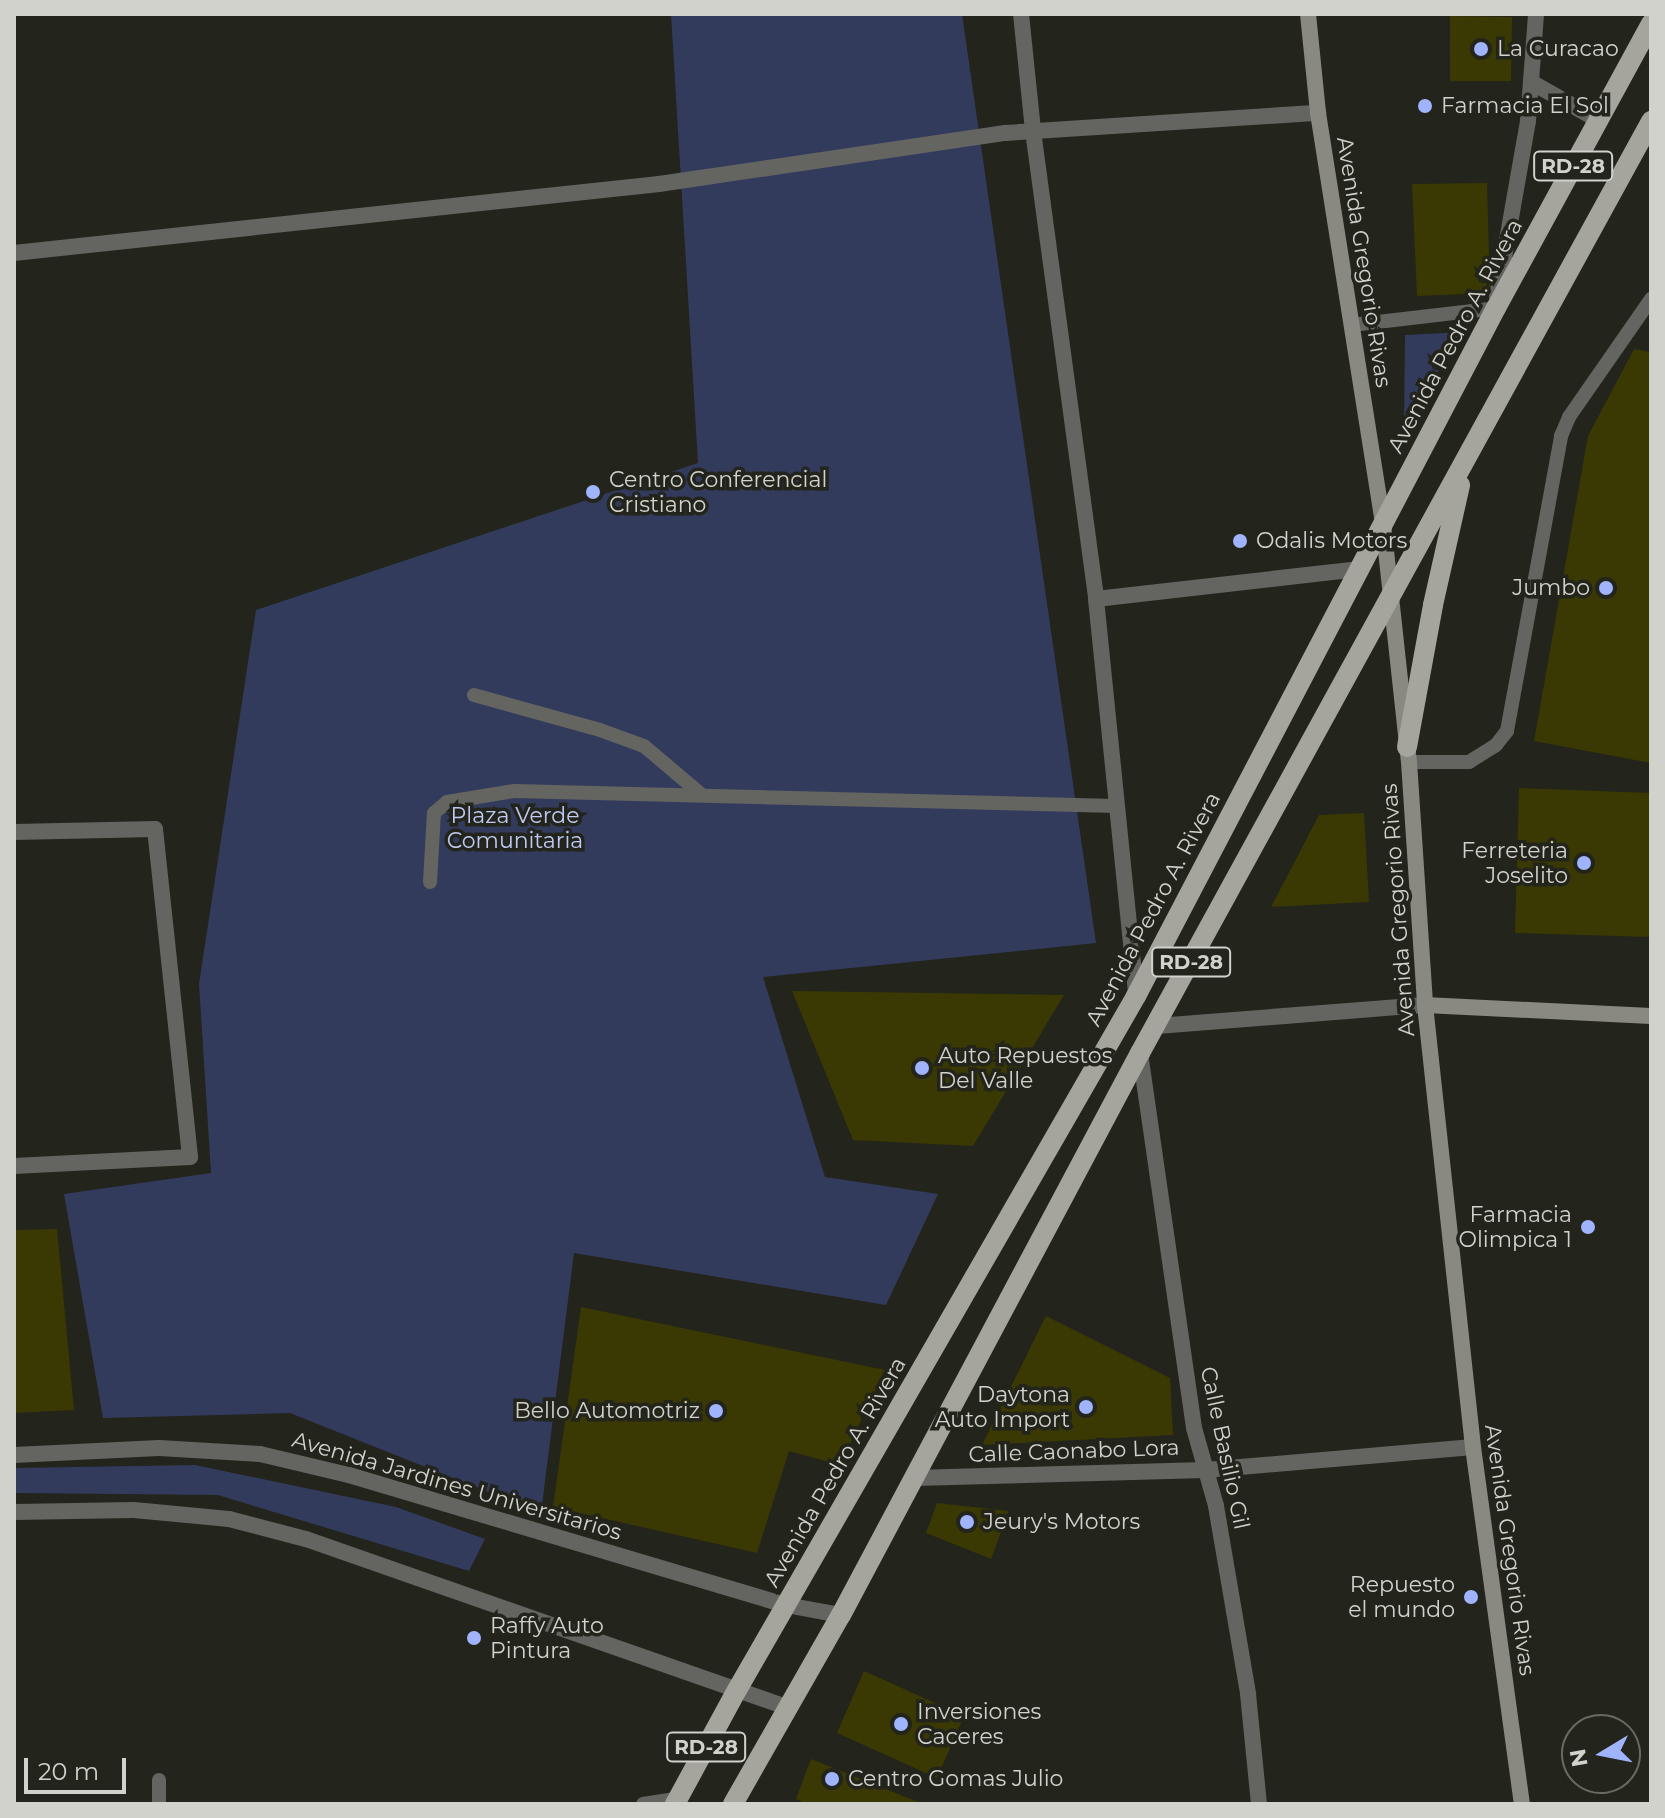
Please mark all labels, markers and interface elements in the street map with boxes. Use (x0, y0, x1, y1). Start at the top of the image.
place label: La Curacao (1497, 36, 1619, 62)
marker: La Curacao (1472, 40, 1490, 58)
place label: Farmacia El Sol (1441, 93, 1609, 119)
marker: Farmacia El Sol (1416, 97, 1434, 115)
street label: Avenida Gregorio Rivas (1331, 135, 1397, 389)
road number: RD-28 (1533, 150, 1613, 182)
street label: Avenida Pedro A. Rivera (1382, 215, 1528, 457)
place label: Centro Conferencial Cristiano (609, 466, 827, 518)
marker: Centro Conferencial Cristiano (584, 483, 602, 501)
place label: Odalis Motors (1256, 528, 1407, 554)
marker: Odalis Motors (1231, 532, 1249, 550)
place label: Jumbo (1512, 575, 1590, 601)
marker: Jumbo (1597, 579, 1615, 597)
street label: Avenida Gregorio Rivas (1376, 783, 1420, 1037)
street label: Avenida Pedro A. Rivera (1080, 788, 1226, 1030)
park label: Plaza Verde Comunitaria (447, 802, 583, 854)
place label: Ferreteria Joselito (1461, 837, 1568, 888)
marker: Ferreteria Joselito (1575, 854, 1593, 872)
road number: RD-28 (1151, 946, 1231, 978)
place label: Auto Repuestos Del Valle (938, 1042, 1112, 1094)
marker: Auto Repuestos Del Valle (913, 1059, 931, 1077)
place label: Farmacia Olimpica 1 (1458, 1201, 1572, 1252)
marker: Farmacia Olimpica 1 (1579, 1218, 1597, 1236)
street label: Avenida Pedro A. Rivera (758, 1352, 912, 1592)
street label: Calle Basilio Gil (1195, 1364, 1255, 1532)
place label: Daytona Auto Import (935, 1381, 1070, 1432)
place label: Bello Automotriz (514, 1398, 700, 1424)
marker: Daytona Auto Import (1077, 1398, 1095, 1416)
marker: Bello Automotriz (707, 1402, 725, 1420)
street label: Avenida Gregorio Rivas (1479, 1423, 1541, 1677)
street label: Avenida Jardines Universitarios (289, 1426, 625, 1546)
street label: Calle Caonabo Lora (968, 1434, 1180, 1468)
place label: Jeury's Motors (983, 1509, 1140, 1535)
marker: Jeury's Motors (958, 1513, 976, 1531)
place label: Repuesto el mundo (1348, 1571, 1455, 1622)
marker: Repuesto el mundo (1462, 1588, 1480, 1606)
place label: Raffy Auto Pintura (490, 1612, 604, 1664)
marker: Raffy Auto Pintura (465, 1629, 483, 1647)
place label: Inversiones Caceres (917, 1698, 1041, 1750)
north arrow (1561, 1714, 1641, 1794)
marker: Inversiones Caceres (892, 1715, 910, 1733)
road number: RD-28 (666, 1731, 746, 1763)
scale bar (28, 1742, 130, 1792)
text: N (1564, 1747, 1594, 1769)
text: 20 m (38, 1757, 99, 1786)
place label: Centro Gomas Julio (848, 1766, 1063, 1792)
marker: Centro Gomas Julio (823, 1770, 841, 1788)

